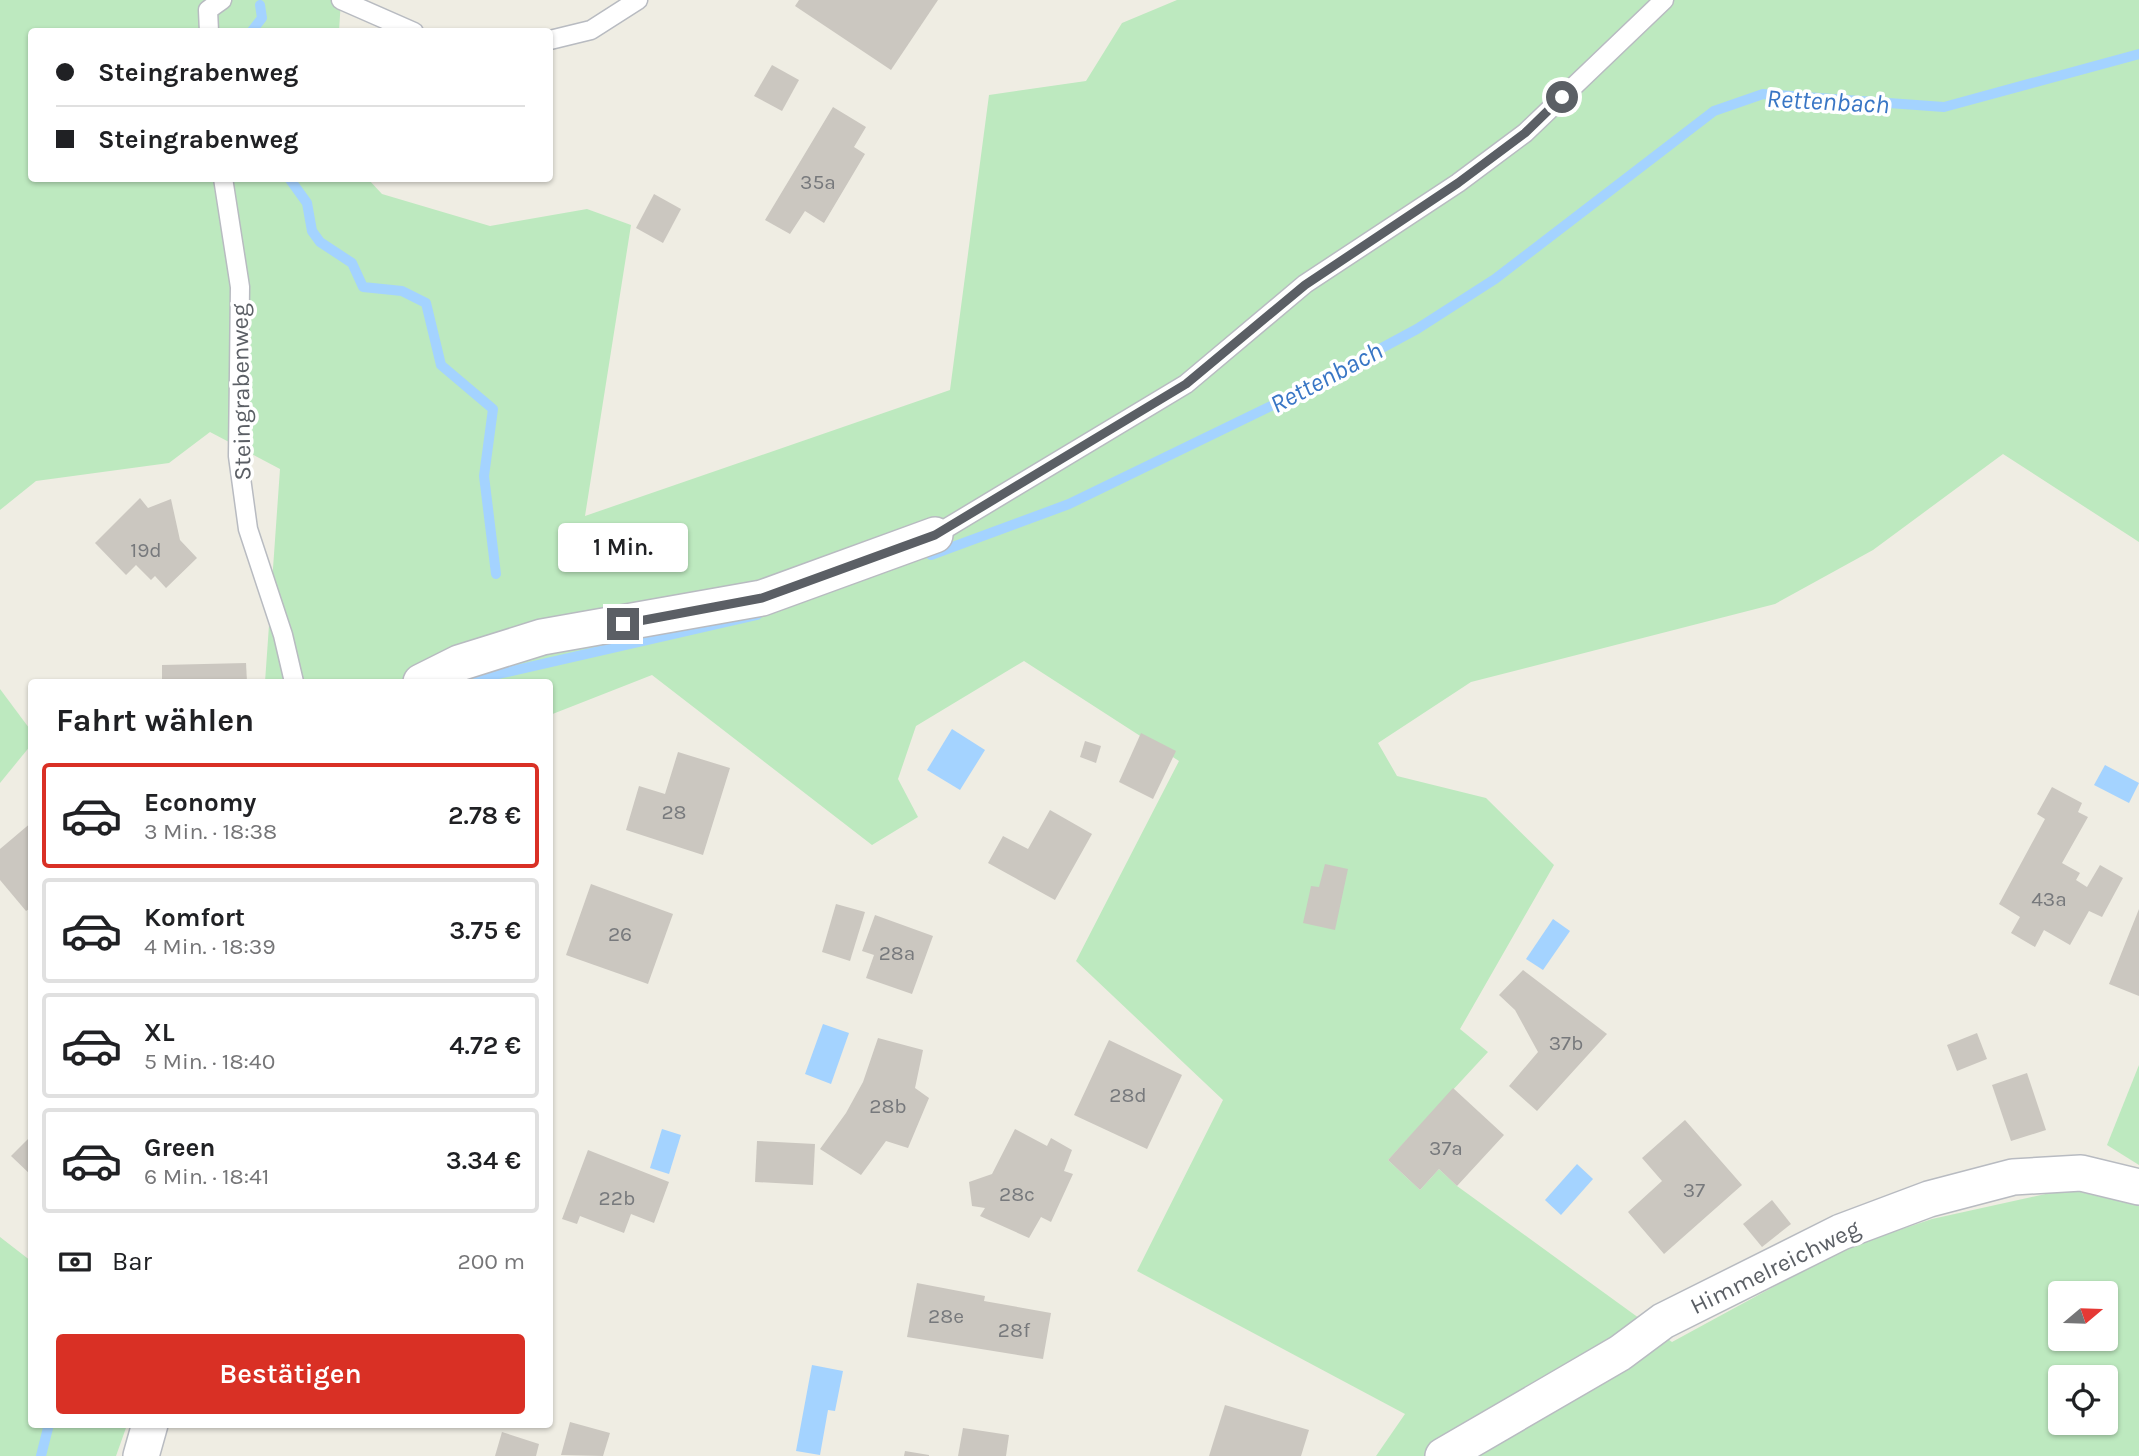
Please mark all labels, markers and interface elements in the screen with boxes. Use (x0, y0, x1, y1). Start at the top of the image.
text: Steingrabenweg (98, 57, 298, 88)
route start (1546, 81, 1578, 113)
water label: Rettenbach (1766, 83, 1890, 120)
text: Steingrabenweg (98, 124, 298, 155)
house number: 35a (800, 170, 836, 194)
street label: Steingrabenweg (225, 303, 257, 481)
water label: Rettenbach (1265, 335, 1388, 420)
callout: 1 Min. (558, 522, 688, 572)
text: 1 Min. (593, 534, 653, 561)
house number: 19d (130, 538, 162, 562)
route end (607, 608, 639, 640)
text: Fahrt wählen (56, 702, 254, 739)
icon: car (60, 784, 123, 847)
text: Economy (144, 787, 256, 818)
text: 2.78 € (448, 800, 521, 831)
house number: 28 (661, 800, 687, 824)
text: 3 Min. · 18:38 (144, 818, 277, 845)
house number: 43a (2031, 887, 2067, 911)
icon: car (60, 899, 123, 962)
text: Komfort (144, 902, 245, 933)
text: 3.75 € (449, 915, 521, 946)
house number: 26 (608, 922, 632, 946)
text: 4 Min. · 18:39 (144, 933, 276, 960)
house number: 28a (879, 941, 915, 965)
icon: car (60, 1014, 123, 1077)
text: XL (144, 1017, 175, 1048)
text: 4.72 € (449, 1030, 521, 1061)
house number: 37b (1549, 1031, 1583, 1055)
text: 5 Min. · 18:40 (144, 1048, 275, 1075)
house number: 28d (1109, 1083, 1147, 1107)
house number: 28b (869, 1094, 907, 1118)
icon: car (60, 1129, 123, 1192)
text: Green (144, 1132, 216, 1163)
house number: 37a (1429, 1136, 1463, 1160)
text: 3.34 € (446, 1145, 521, 1176)
text: 6 Min. · 18:41 (144, 1163, 269, 1190)
house number: 37 (1683, 1178, 1705, 1202)
house number: 28c (999, 1182, 1035, 1206)
house number: 22b (599, 1186, 635, 1210)
street label: Himmelreichweg (1686, 1214, 1865, 1320)
icon: cash (56, 1243, 94, 1281)
text: Bar (112, 1246, 152, 1277)
text: 200 m (457, 1248, 525, 1275)
north arrow (2048, 1281, 2118, 1351)
map controls (2048, 1281, 2118, 1435)
house number: 28e (928, 1304, 964, 1328)
house number: 28f (998, 1318, 1031, 1342)
button: Bestätigen (56, 1334, 525, 1414)
button: locate (2048, 1365, 2118, 1435)

